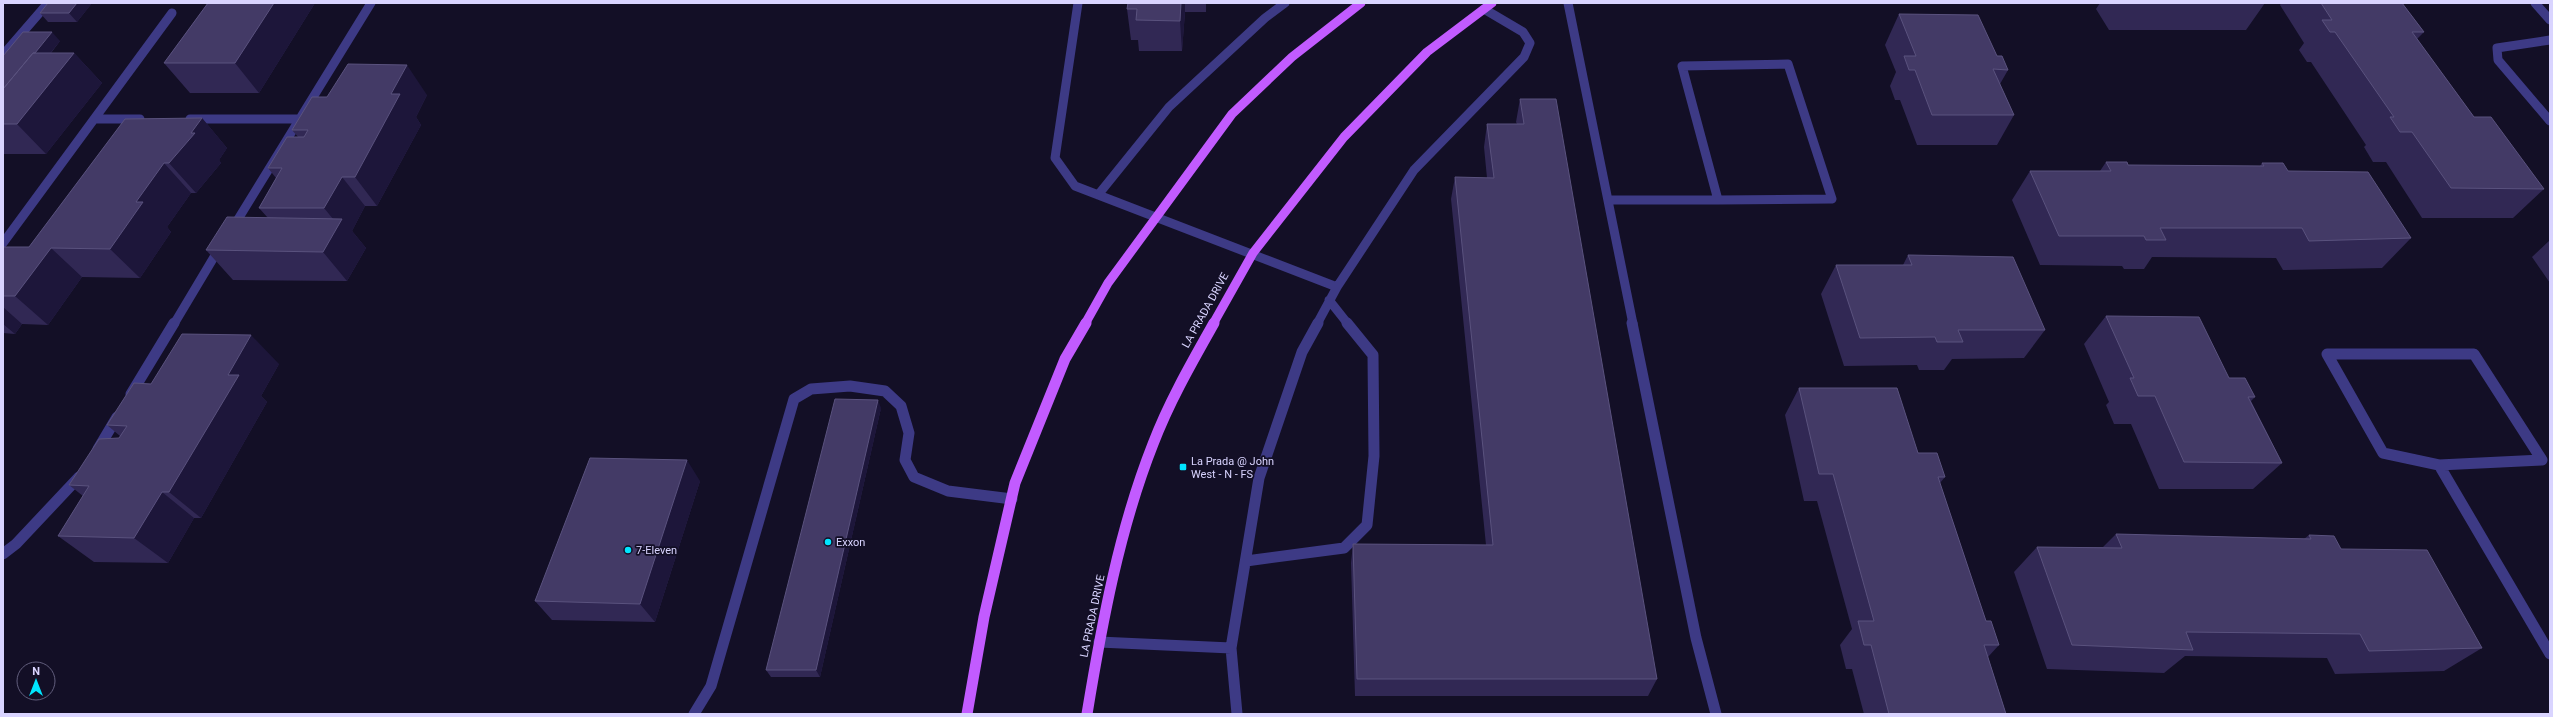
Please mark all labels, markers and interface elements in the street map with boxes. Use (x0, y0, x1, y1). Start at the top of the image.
street label: LA PRADA DRIVE (1179, 270, 1232, 350)
place label: La Prada @ John West - N - FS (1191, 455, 1274, 481)
marker: La Prada @ John West - N - FS (1178, 462, 1188, 472)
place label: Exxon (836, 536, 865, 549)
marker: Exxon (823, 537, 833, 547)
place label: 7-Eleven (636, 544, 677, 557)
marker: 7-Eleven (623, 545, 633, 555)
street label: LA PRADA DRIVE (1077, 574, 1108, 659)
north arrow (16, 661, 56, 701)
text: N (32, 665, 40, 678)

